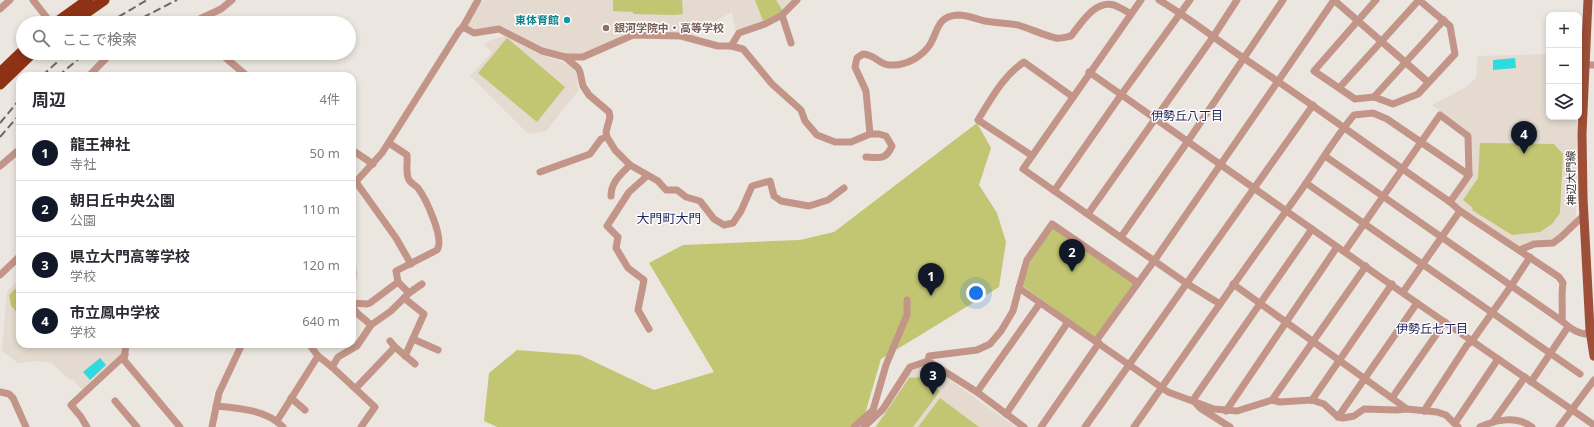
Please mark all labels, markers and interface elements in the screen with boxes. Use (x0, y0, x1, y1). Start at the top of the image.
place label: 東体育館 (515, 12, 559, 27)
map controls (1546, 12, 1582, 120)
button: + (1546, 12, 1582, 48)
marker: 東体育館 (562, 15, 572, 25)
search box (16, 16, 356, 60)
place label: 銀河学院中・高等学校 (614, 20, 724, 35)
marker: 銀河学院中・高等学校 (601, 23, 611, 33)
icon: search (30, 27, 52, 49)
text: ここで検索 (62, 29, 137, 49)
button: − (1546, 48, 1582, 84)
button: layers (1546, 84, 1582, 120)
text: 周辺 (32, 88, 66, 111)
text: 4件 (320, 90, 340, 108)
district label: 伊勢丘八丁目 (1151, 107, 1223, 124)
pin: 4 (1511, 121, 1537, 154)
text: 龍王神社 (70, 134, 130, 154)
text: 1 (41, 144, 49, 162)
text: 50 m (310, 144, 340, 162)
street label: 神辺大門線 (1563, 150, 1578, 206)
text: 寺社 (70, 155, 96, 173)
text: 朝日丘中央公園 (70, 190, 175, 210)
text: 2 (41, 200, 49, 218)
text: 110 m (302, 200, 340, 218)
district label: 大門町大門 (636, 209, 702, 227)
text: 公園 (70, 211, 96, 229)
pin: 2 (1059, 239, 1085, 272)
text: 県立大門高等学校 (70, 246, 190, 266)
text: 3 (41, 256, 49, 274)
text: 120 m (302, 256, 340, 274)
pin: 1 (918, 263, 944, 296)
text: 学校 (70, 267, 96, 285)
your location (966, 283, 986, 303)
text: 市立鳳中学校 (70, 302, 160, 322)
text: 4 (41, 312, 49, 330)
text: 640 m (302, 312, 340, 330)
district label: 伊勢丘七丁目 (1396, 320, 1468, 337)
text: 学校 (70, 323, 96, 341)
pin: 3 (920, 362, 946, 395)

